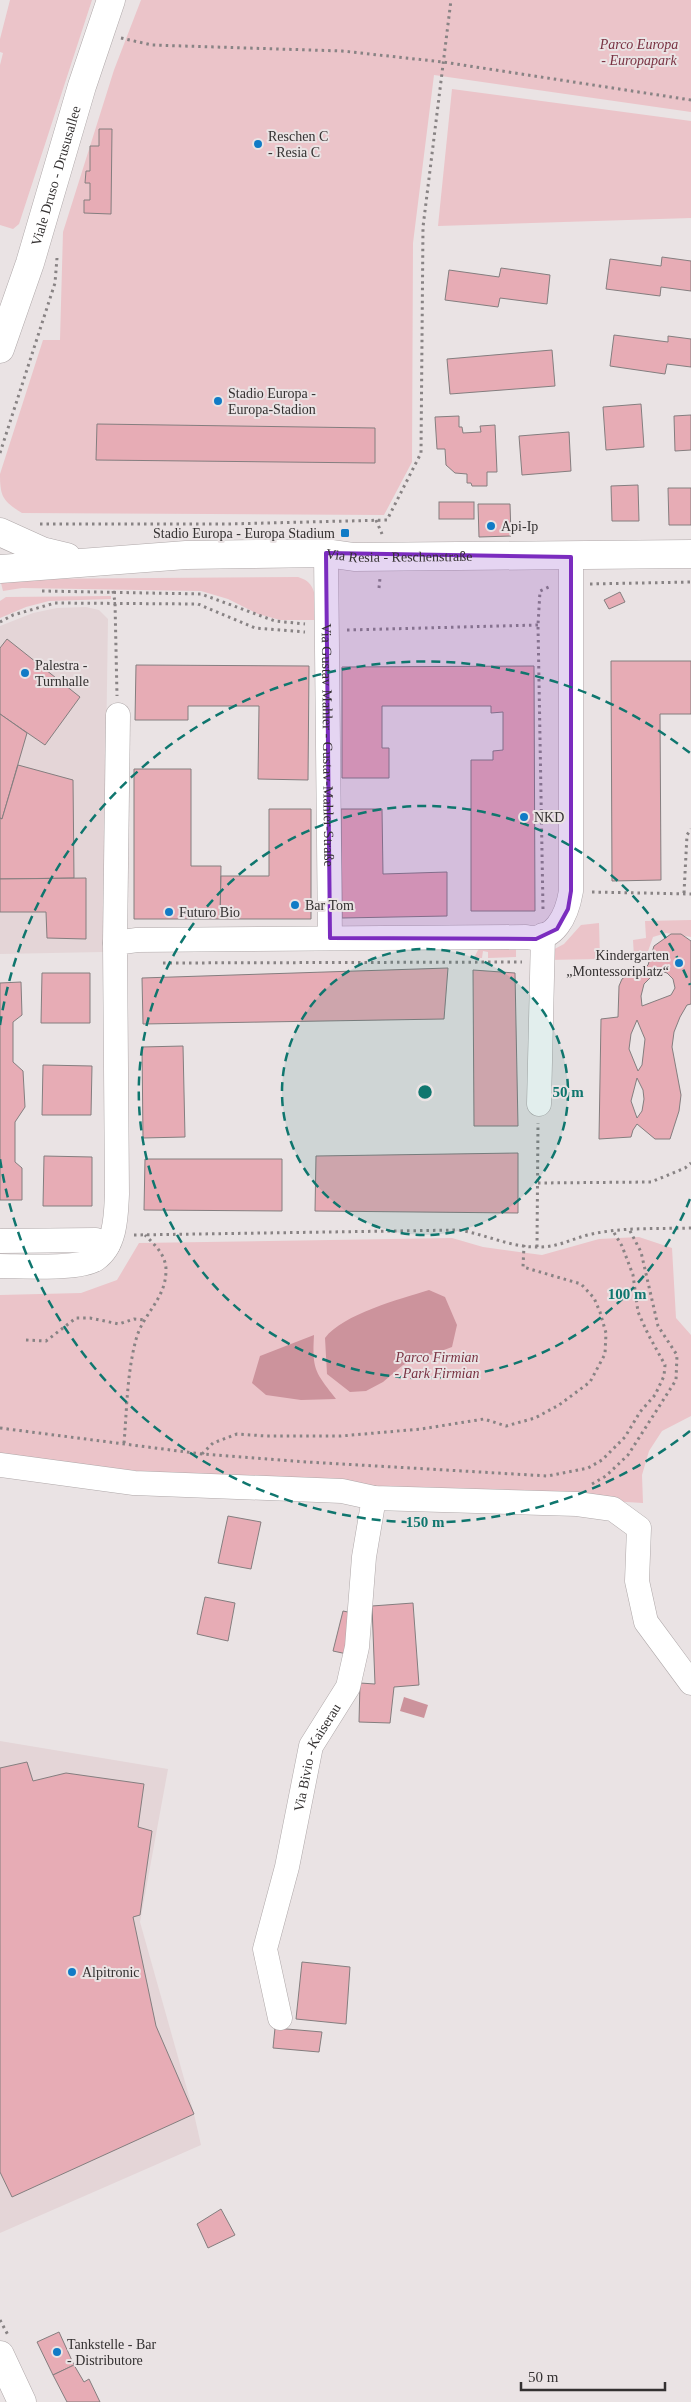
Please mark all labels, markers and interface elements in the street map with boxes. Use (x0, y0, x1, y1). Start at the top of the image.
park label: Parco Europa - Europapark (599, 37, 678, 68)
street label: Viale Druso - Drususallee (28, 104, 83, 247)
place label: Reschen C - Resia C (268, 129, 328, 160)
marker: Reschen C - Resia C (252, 138, 264, 150)
place label: Stadio Europa - Europa-Stadion (228, 386, 316, 417)
marker: Stadio Europa - Europa-Stadion (212, 395, 224, 407)
place label: Api-Ip (501, 519, 538, 534)
marker: Api-Ip (485, 520, 497, 532)
place label: Stadio Europa - Europa Stadium (153, 526, 335, 541)
marker: Stadio Europa - Europa Stadium (339, 527, 351, 539)
street label: Via Resia - Reschenstraße (325, 546, 473, 565)
street label: Via Gustav Mahler - Gustav-Mahler-Straße (319, 623, 337, 867)
place label: Palestra - Turnhalle (35, 658, 89, 689)
marker: Palestra - Turnhalle (19, 667, 31, 679)
place label: NKD (534, 810, 564, 825)
marker: NKD (518, 811, 530, 823)
place label: Bar Tom (305, 898, 354, 913)
marker: Bar Tom (289, 899, 301, 911)
place label: Futuro Bio (179, 905, 240, 920)
marker: Futuro Bio (163, 906, 175, 918)
place label: Kindergarten „Montessoriplatz“ (566, 948, 669, 979)
marker: Kindergarten „Montessoriplatz“ (673, 957, 685, 969)
centre of rings (416, 1083, 434, 1101)
text: 50 m (552, 1084, 584, 1100)
text: 100 m (608, 1286, 647, 1302)
park label: Parco Firmian - Park Firmian (394, 1350, 479, 1381)
text: 150 m (406, 1514, 445, 1530)
street label: Via Bivio - Kaiserau (291, 1701, 343, 1813)
place label: Alpitronic (82, 1965, 140, 1980)
marker: Alpitronic (66, 1966, 78, 1978)
place label: Tankstelle - Bar - Distributore (67, 2337, 157, 2368)
marker: Tankstelle - Bar - Distributore (51, 2346, 63, 2358)
scale bar (521, 2360, 665, 2392)
text: 50 m (528, 2369, 559, 2385)

